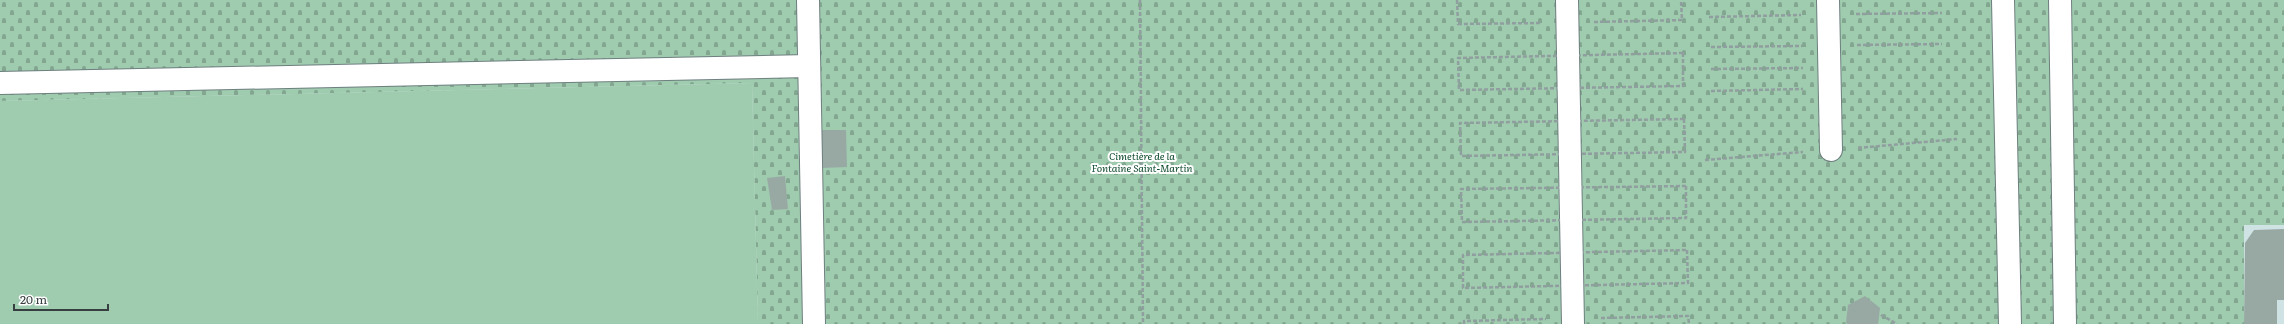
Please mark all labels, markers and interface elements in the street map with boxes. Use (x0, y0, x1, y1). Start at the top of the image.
park label: Cimetière de la Fontaine Saint-Martin (1092, 148, 1193, 175)
scale bar (14, 286, 108, 312)
text: 20 m (20, 290, 47, 308)

